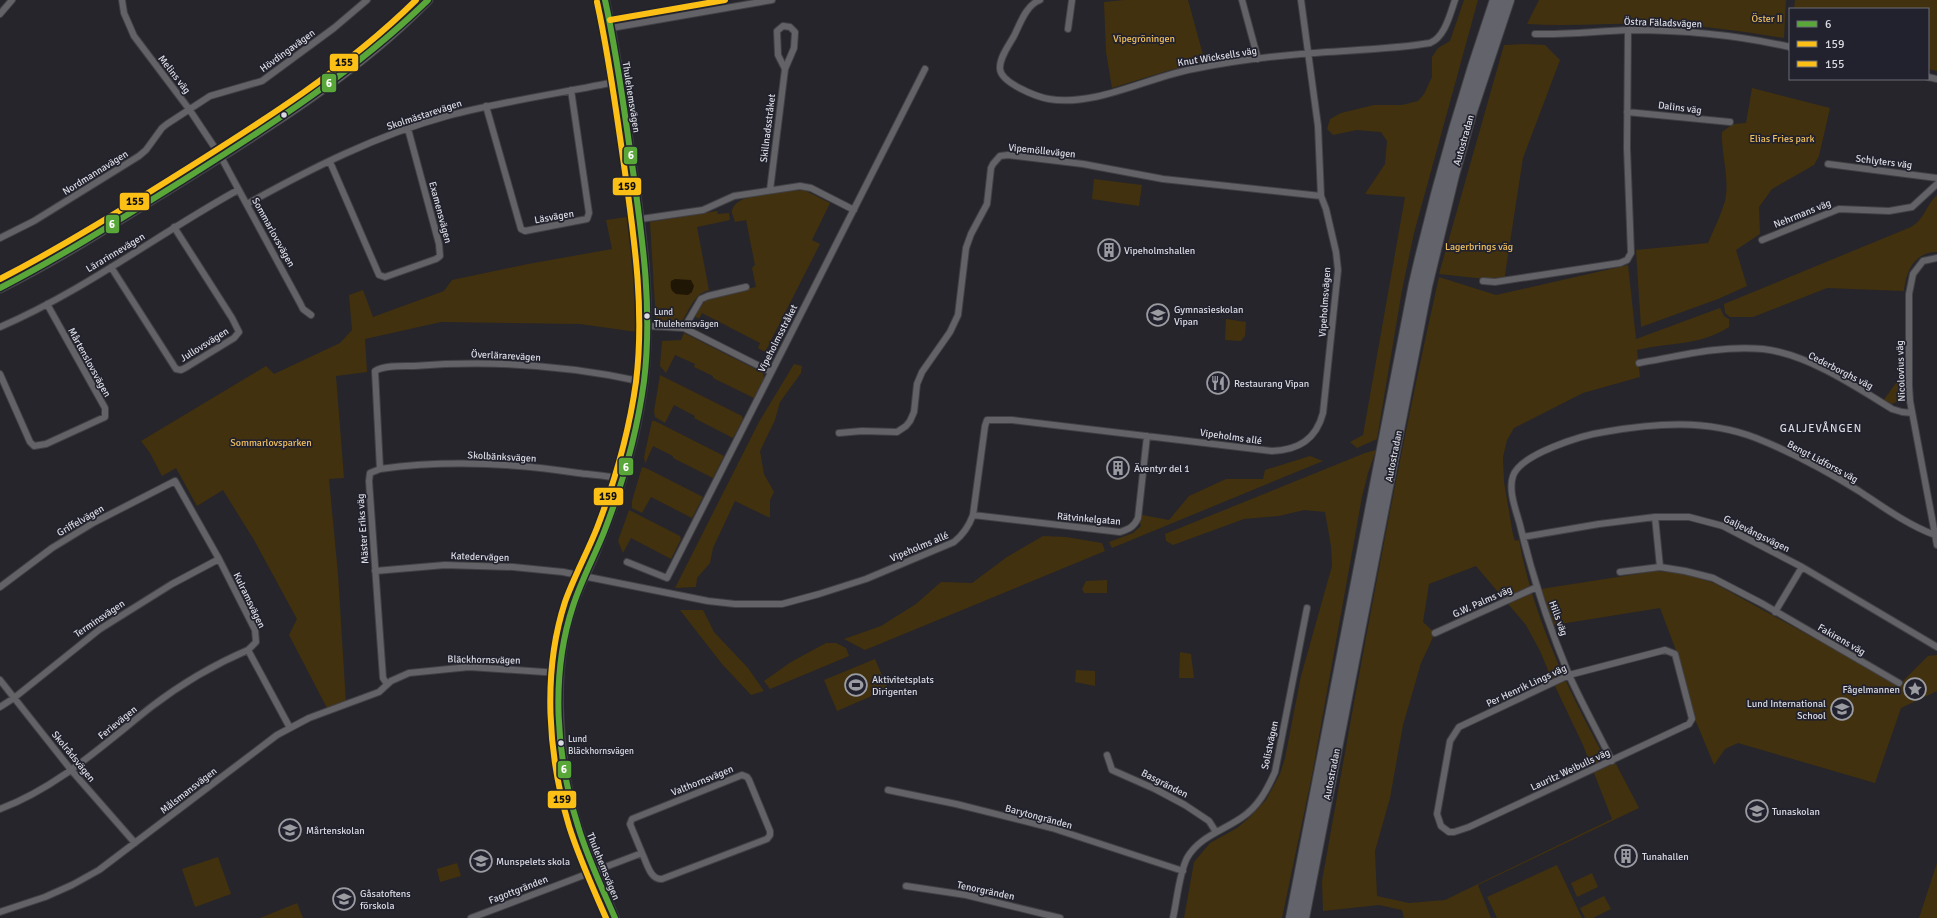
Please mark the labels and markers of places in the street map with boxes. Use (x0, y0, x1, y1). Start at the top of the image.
unlabelled marker (279, 110, 289, 120)
building icon: Vipeholmshallen (1096, 237, 1122, 263)
place label: Vipeholmshallen (1124, 245, 1195, 257)
school or university icon: Gymnasieskolan Vipan (1145, 302, 1171, 328)
place label: Gymnasieskolan Vipan (1174, 304, 1244, 328)
place label: Lund Thulehemsvägen (654, 307, 719, 330)
marker: Lund Thulehemsvägen (642, 311, 652, 321)
restaurant icon: Restaurang Vipan (1205, 370, 1231, 396)
place label: Restaurang Vipan (1234, 378, 1309, 390)
building icon: Äventyr del 1 (1105, 455, 1131, 481)
place label: Äventyr del 1 (1134, 463, 1190, 475)
sports icon: Aktivitetsplats Dirigenten (843, 672, 869, 698)
place label: Aktivitetsplats Dirigenten (872, 674, 934, 698)
place icon: Fågelmannen (1902, 676, 1928, 702)
place label: Fågelmannen (1842, 684, 1900, 696)
school or university icon: Lund International School (1829, 696, 1855, 722)
place label: Lund International School (1747, 698, 1826, 722)
place label: Lund Bläckhornsvägen (568, 734, 634, 757)
marker: Lund Bläckhornsvägen (556, 738, 566, 748)
school or university icon: Tunaskolan (1744, 798, 1770, 824)
place label: Tunaskolan (1772, 806, 1820, 818)
school or university icon: Mårtenskolan (277, 817, 303, 843)
place label: Mårtenskolan (306, 825, 365, 837)
building icon: Tunahallen (1613, 843, 1639, 869)
school or university icon: Munspelets skola (468, 848, 494, 874)
place label: Tunahallen (1642, 851, 1689, 863)
place label: Munspelets skola (496, 856, 570, 868)
school or university icon: Gåsatoftens förskola (331, 886, 357, 912)
place label: Gåsatoftens förskola (360, 888, 411, 912)

